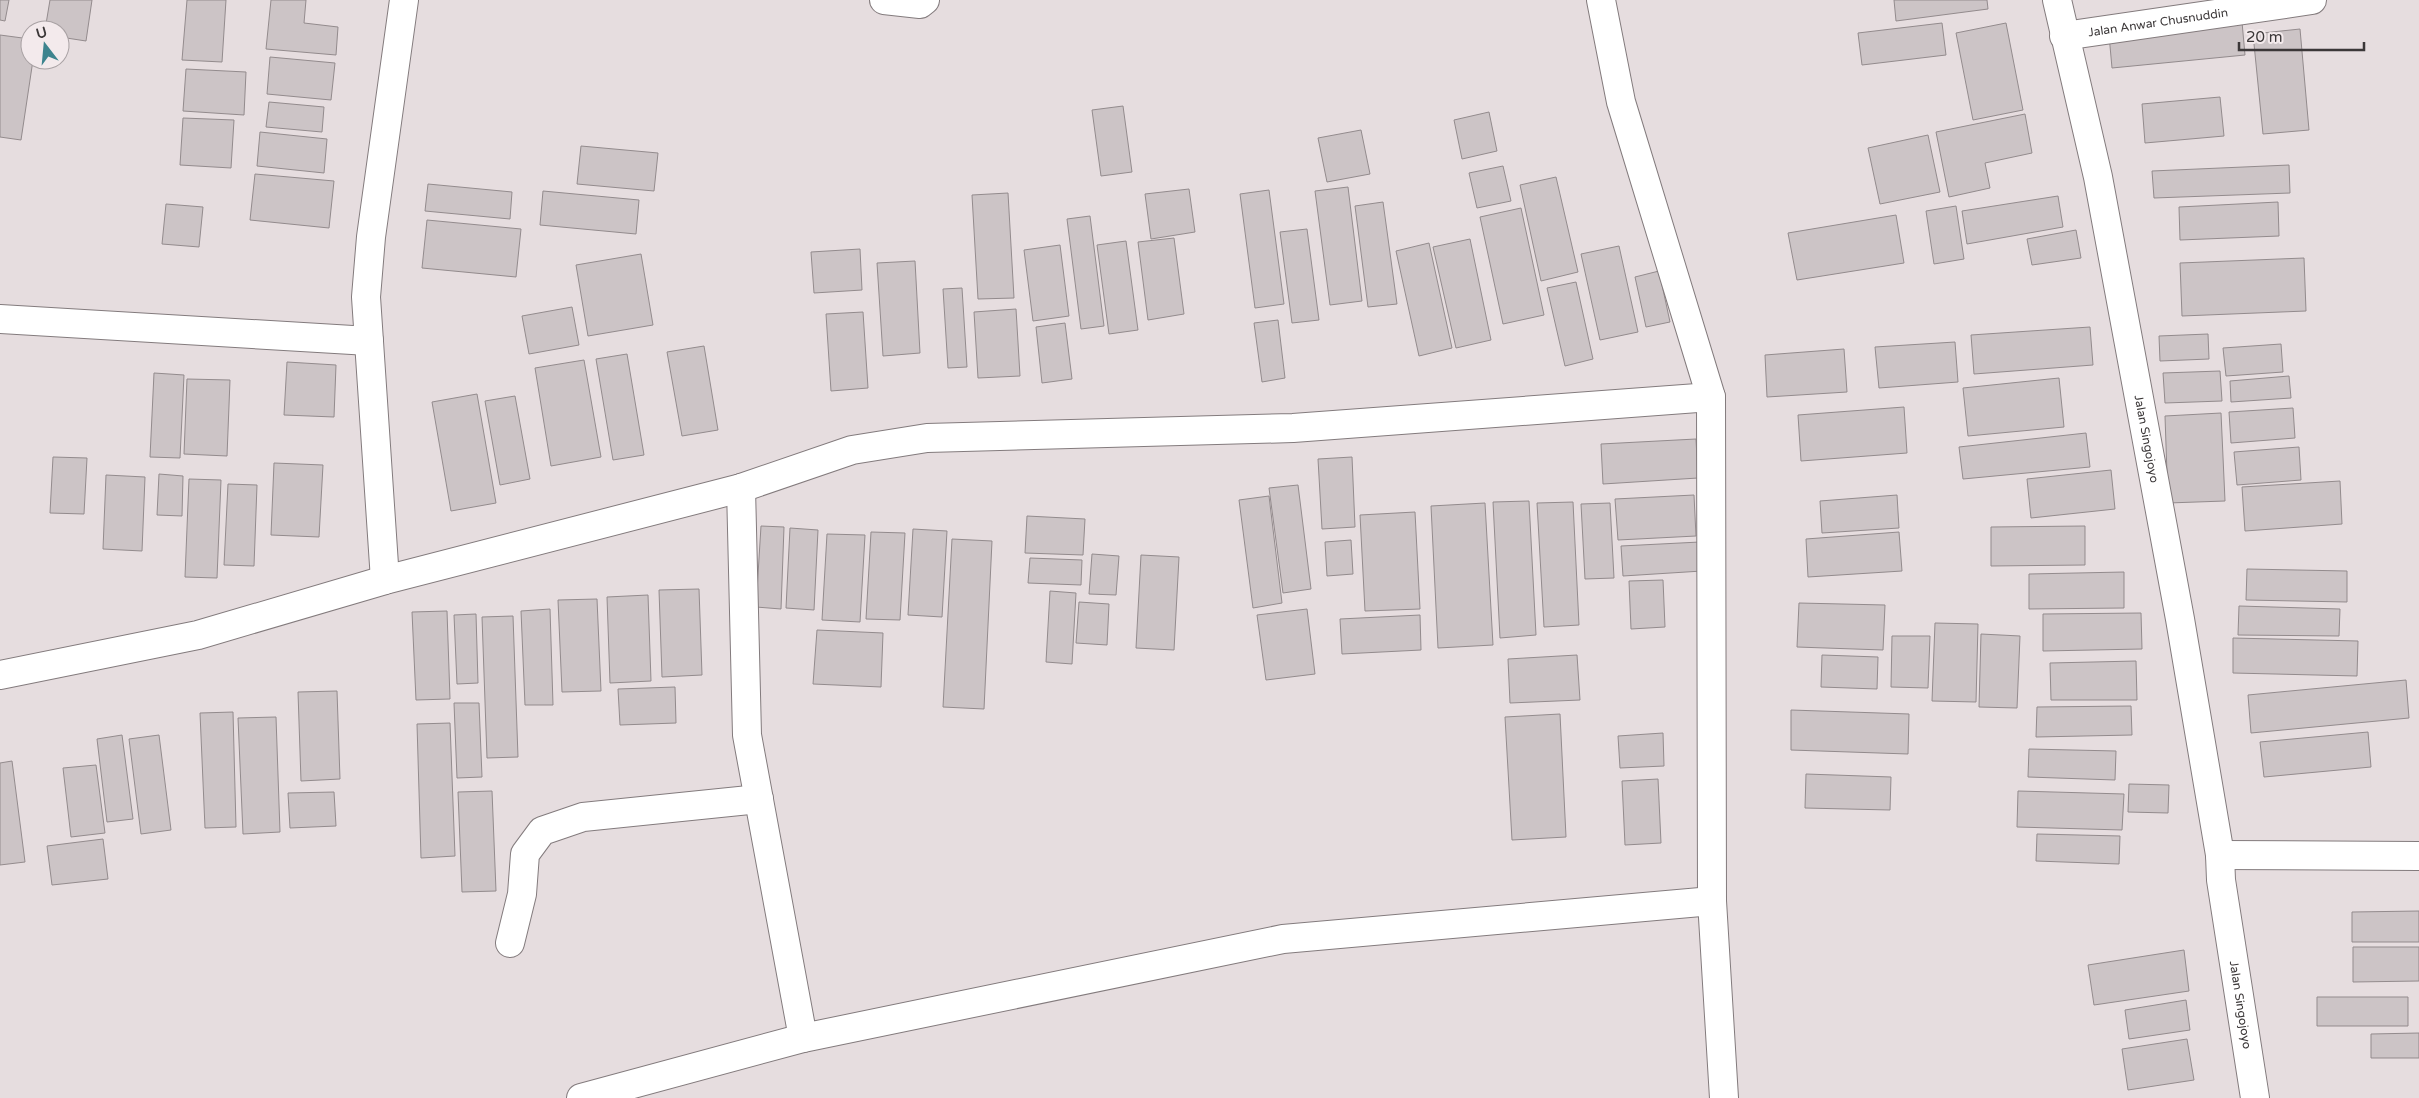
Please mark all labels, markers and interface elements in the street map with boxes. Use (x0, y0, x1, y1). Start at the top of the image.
street label: Jalan Anwar Chusnuddin (2087, 5, 2229, 39)
north arrow (20, 20, 70, 70)
scale bar (2239, 20, 2364, 52)
text: U (34, 23, 49, 43)
text: 20 m (2246, 28, 2283, 46)
street label: Jalan Singojoyo (2132, 394, 2162, 484)
street label: Jalan Singojoyo (2227, 960, 2254, 1050)

